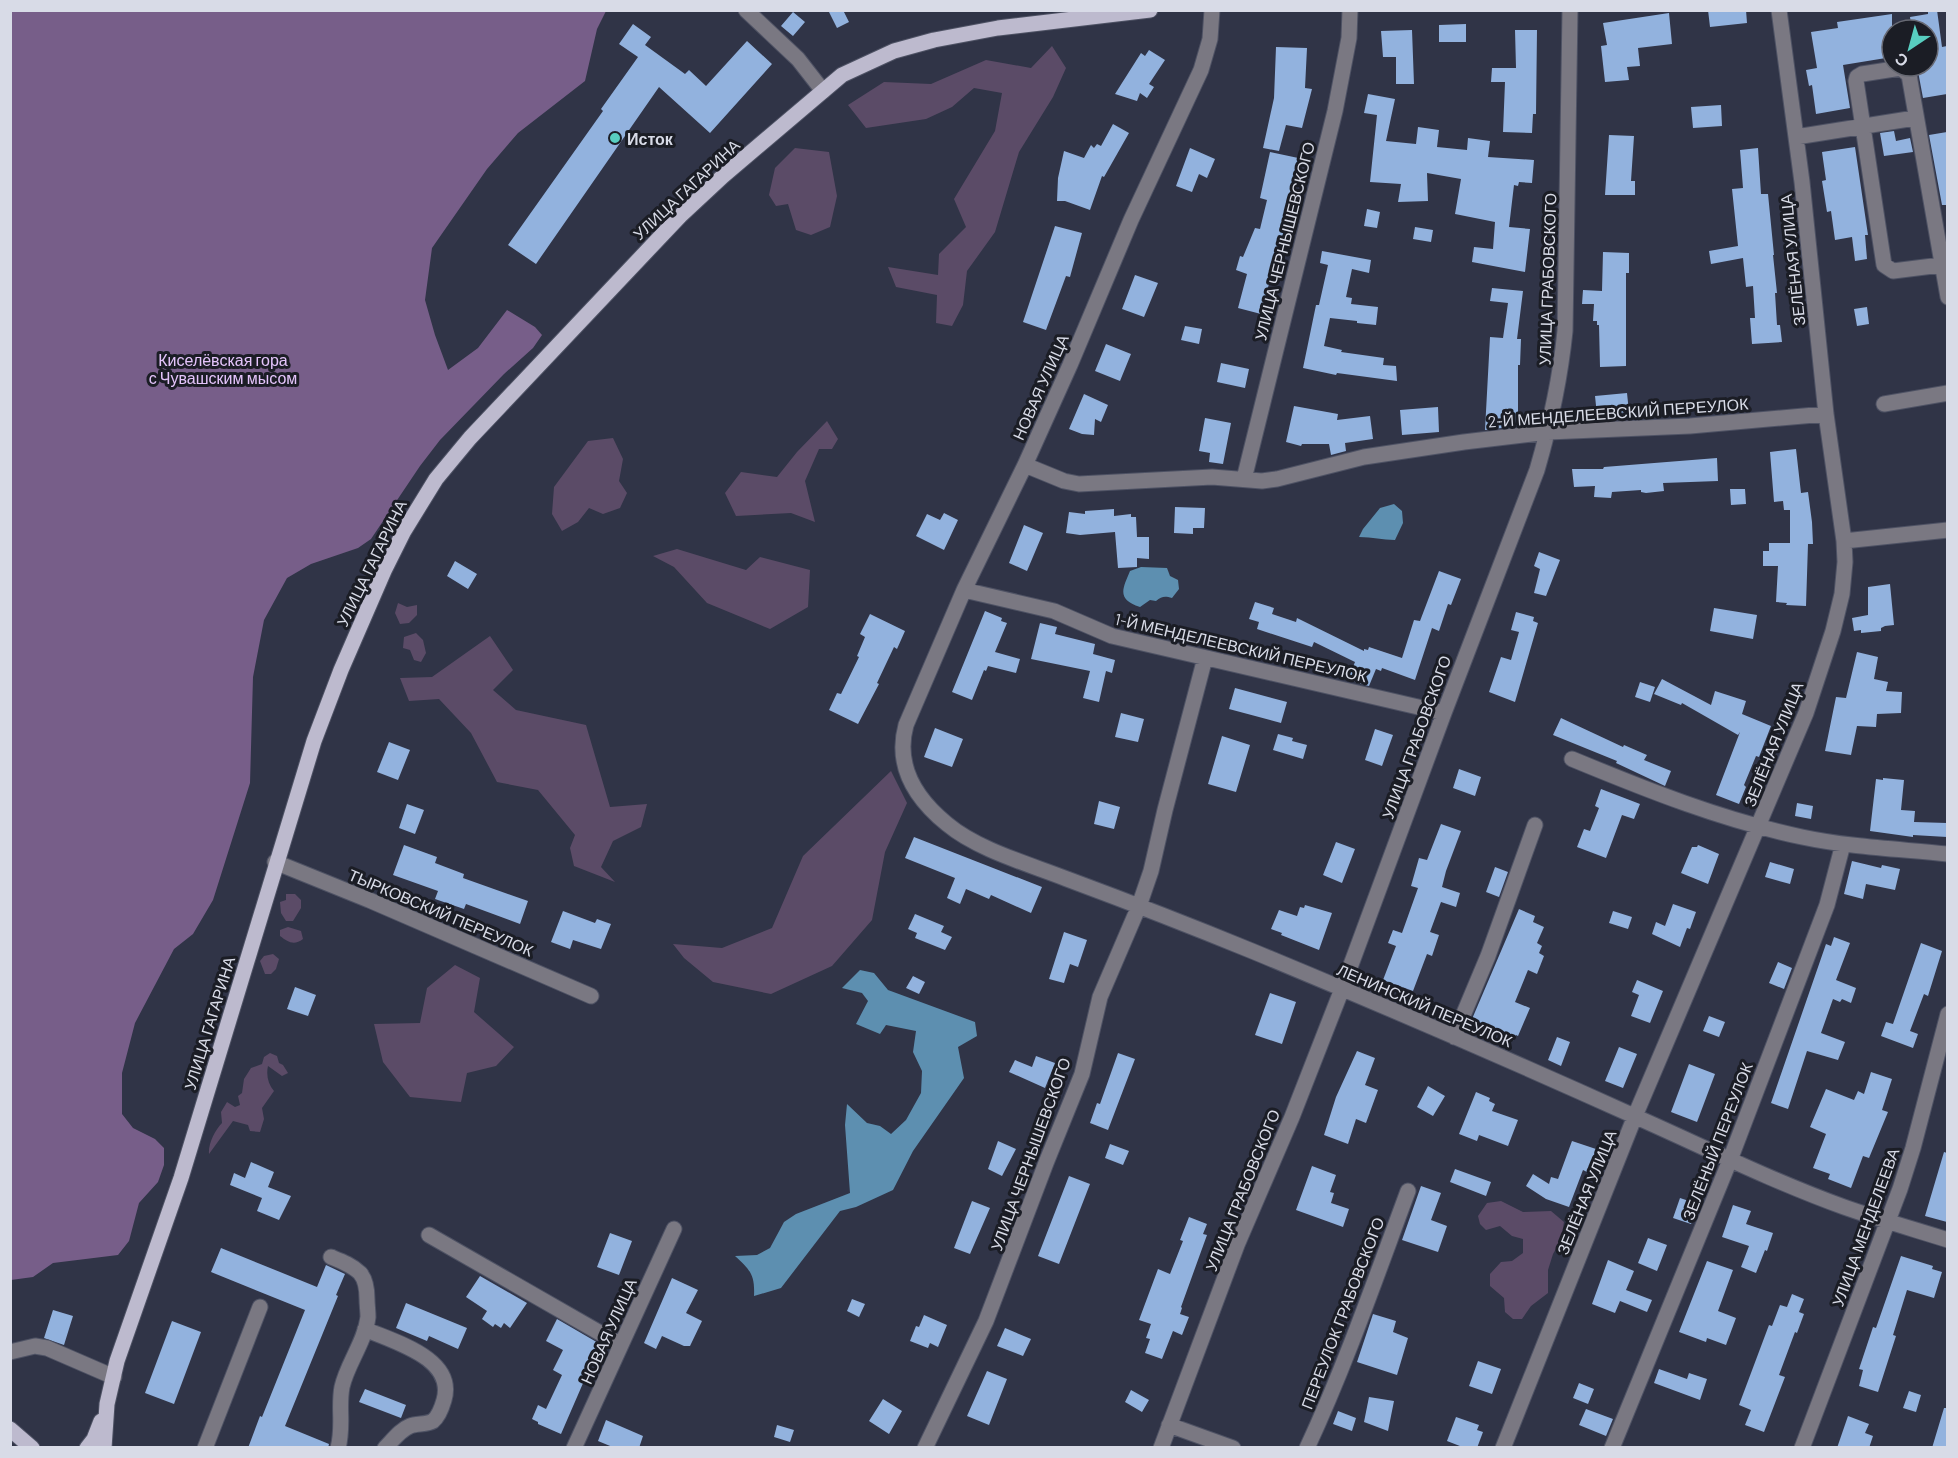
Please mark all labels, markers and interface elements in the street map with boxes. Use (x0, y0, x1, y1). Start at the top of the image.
north arrow (1880, 18, 1940, 78)
text: С (1890, 49, 1911, 72)
place label: Исток (627, 129, 674, 148)
marker: Исток (608, 131, 622, 145)
street label: УЛИЦА ГАГАРИНА (629, 135, 743, 243)
street label: УЛИЦА ЧЕРНЫШЕВСКОГО (1250, 140, 1318, 342)
street label: УЛИЦА ГРАБОВСКОГО (1534, 192, 1560, 366)
street label: ЗЕЛЁНАЯ УЛИЦА (1776, 193, 1808, 327)
street label: НОВАЯ УЛИЦА (1008, 331, 1072, 443)
park label: Киселёвская гора с Чувашским мысом (149, 350, 297, 387)
street label: 2-Й МЕНДЕЛЕЕВСКИЙ ПЕРЕУЛОК (1487, 393, 1750, 431)
street label: УЛИЦА ГАГАРИНА (332, 496, 410, 629)
street label: 1-Й МЕНДЕЛЕЕВСКИЙ ПЕРЕУЛОК (1113, 609, 1370, 685)
street label: УЛИЦА ГРАБОВСКОГО (1378, 653, 1454, 821)
street label: ЗЕЛЁНАЯ УЛИЦА (1739, 679, 1807, 809)
street label: ТЫРКОВСКИЙ ПЕРЕУЛОК (346, 864, 537, 960)
street label: УЛИЦА ГАГАРИНА (180, 954, 238, 1092)
street label: ЛЕНИНСКИЙ ПЕРЕУЛОК (1335, 959, 1516, 1051)
street label: УЛИЦА ЧЕРНЫШЕВСКОГО (986, 1055, 1074, 1253)
street label: ЗЕЛЁНЫЙ ПЕРЕУЛОК (1678, 1059, 1756, 1223)
street label: УЛИЦА ГРАБОВСКОГО (1201, 1106, 1283, 1274)
street label: ЗЕЛЁНАЯ УЛИЦА (1552, 1127, 1620, 1257)
street label: УЛИЦА МЕНДЕЛЕЕВА (1828, 1145, 1903, 1309)
street label: ПЕРЕУЛОК ГРАБОВСКОГО (1297, 1214, 1387, 1412)
street label: НОВАЯ УЛИЦА (576, 1275, 640, 1387)

